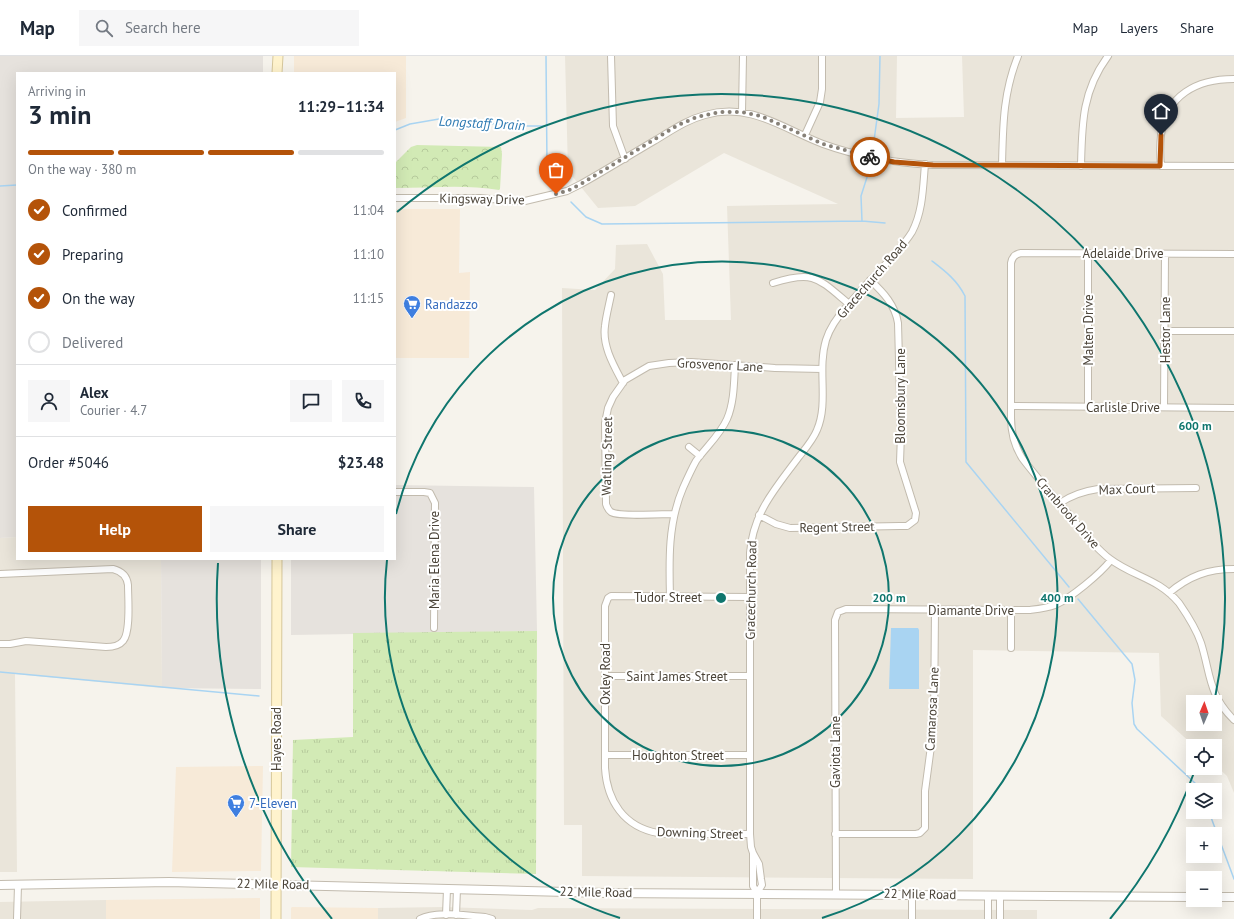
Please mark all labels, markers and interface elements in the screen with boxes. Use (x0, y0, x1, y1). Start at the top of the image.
search box (79, 10, 359, 46)
text: Map (20, 16, 55, 40)
icon: search (93, 17, 115, 39)
text: Search here (125, 18, 201, 37)
text: Map (1072, 19, 1098, 37)
text: Layers (1120, 19, 1158, 37)
text: Share (1180, 19, 1214, 37)
text: Arriving in (28, 83, 86, 100)
pin (1144, 94, 1178, 135)
text: 11:29–11:34 (298, 97, 384, 116)
text: 3 min (28, 98, 91, 131)
icon: home (1150, 100, 1172, 122)
water label: Longstaff Drain (438, 112, 526, 134)
courier (850, 137, 890, 177)
icon: bike (859, 146, 881, 168)
pin (539, 153, 573, 194)
icon: bag (545, 159, 567, 181)
text: On the way · 380 m (28, 161, 136, 178)
street label: Kingsway Drive (439, 190, 525, 208)
icon: check (28, 199, 50, 221)
text: Confirmed (62, 201, 127, 220)
text: 11:04 (353, 202, 384, 219)
street label: Gracechurch Road (833, 236, 911, 322)
icon: check (28, 243, 50, 265)
text: Preparing (62, 245, 124, 264)
street label: Adelaide Drive (1082, 245, 1164, 262)
text: 11:10 (353, 246, 384, 263)
icon: check (28, 287, 50, 309)
text: On the way (62, 289, 135, 308)
text: 11:15 (353, 290, 384, 307)
supermarket icon: Randazzo (402, 294, 422, 319)
street label: Malten Drive (1080, 294, 1097, 366)
place label: Randazzo (425, 296, 478, 313)
street label: Hestor Lane (1157, 297, 1174, 363)
text: Delivered (62, 333, 123, 352)
street label: Bloomsbury Lane (892, 348, 909, 444)
street label: Grosvenor Lane (677, 354, 763, 376)
button: person (28, 380, 70, 422)
button: chat (290, 380, 332, 422)
button: phone (342, 380, 384, 422)
text: Alex (80, 383, 109, 402)
street label: Carlisle Drive (1086, 399, 1160, 416)
text: Courier · 4.7 (80, 402, 147, 419)
street label: Watling Street (598, 416, 616, 496)
text: 600 m (1178, 418, 1212, 433)
text: Order #5046 (28, 453, 109, 472)
text: $23.48 (338, 453, 384, 472)
street label: Cranbrook Drive (1032, 474, 1104, 552)
street label: Max Court (1098, 479, 1156, 498)
button: Help (28, 506, 202, 552)
button: Share (210, 506, 384, 552)
street label: Maria Elena Drive (426, 511, 443, 609)
street label: Regent Street (799, 518, 875, 536)
street label: Gracechurch Road (742, 540, 760, 640)
street label: Tudor Street (634, 589, 703, 606)
text: 200 m (872, 590, 906, 605)
text: 400 m (1040, 590, 1074, 605)
centre of rings (714, 591, 728, 605)
street label: Diamante Drive (928, 602, 1014, 619)
street label: Oxley Road (597, 643, 614, 705)
street label: Camarosa Lane (921, 667, 943, 751)
street label: Saint James Street (626, 668, 728, 685)
north arrow (1186, 695, 1222, 731)
map controls (1186, 695, 1222, 907)
street label: Hayes Road (268, 707, 285, 771)
street label: Gaviota Lane (827, 716, 844, 788)
button: locate (1186, 739, 1222, 775)
street label: Houghton Street (632, 747, 724, 764)
button: layers (1186, 783, 1222, 819)
supermarket icon: 7-Eleven (226, 793, 246, 818)
place label: 7-Eleven (249, 795, 297, 812)
street label: Downing Street (657, 823, 744, 843)
button: + (1186, 827, 1222, 863)
button: − (1186, 871, 1222, 907)
street label: 22 Mile Road (236, 875, 310, 893)
street label: 22 Mile Road (559, 883, 633, 901)
street label: 22 Mile Road (883, 885, 957, 903)

